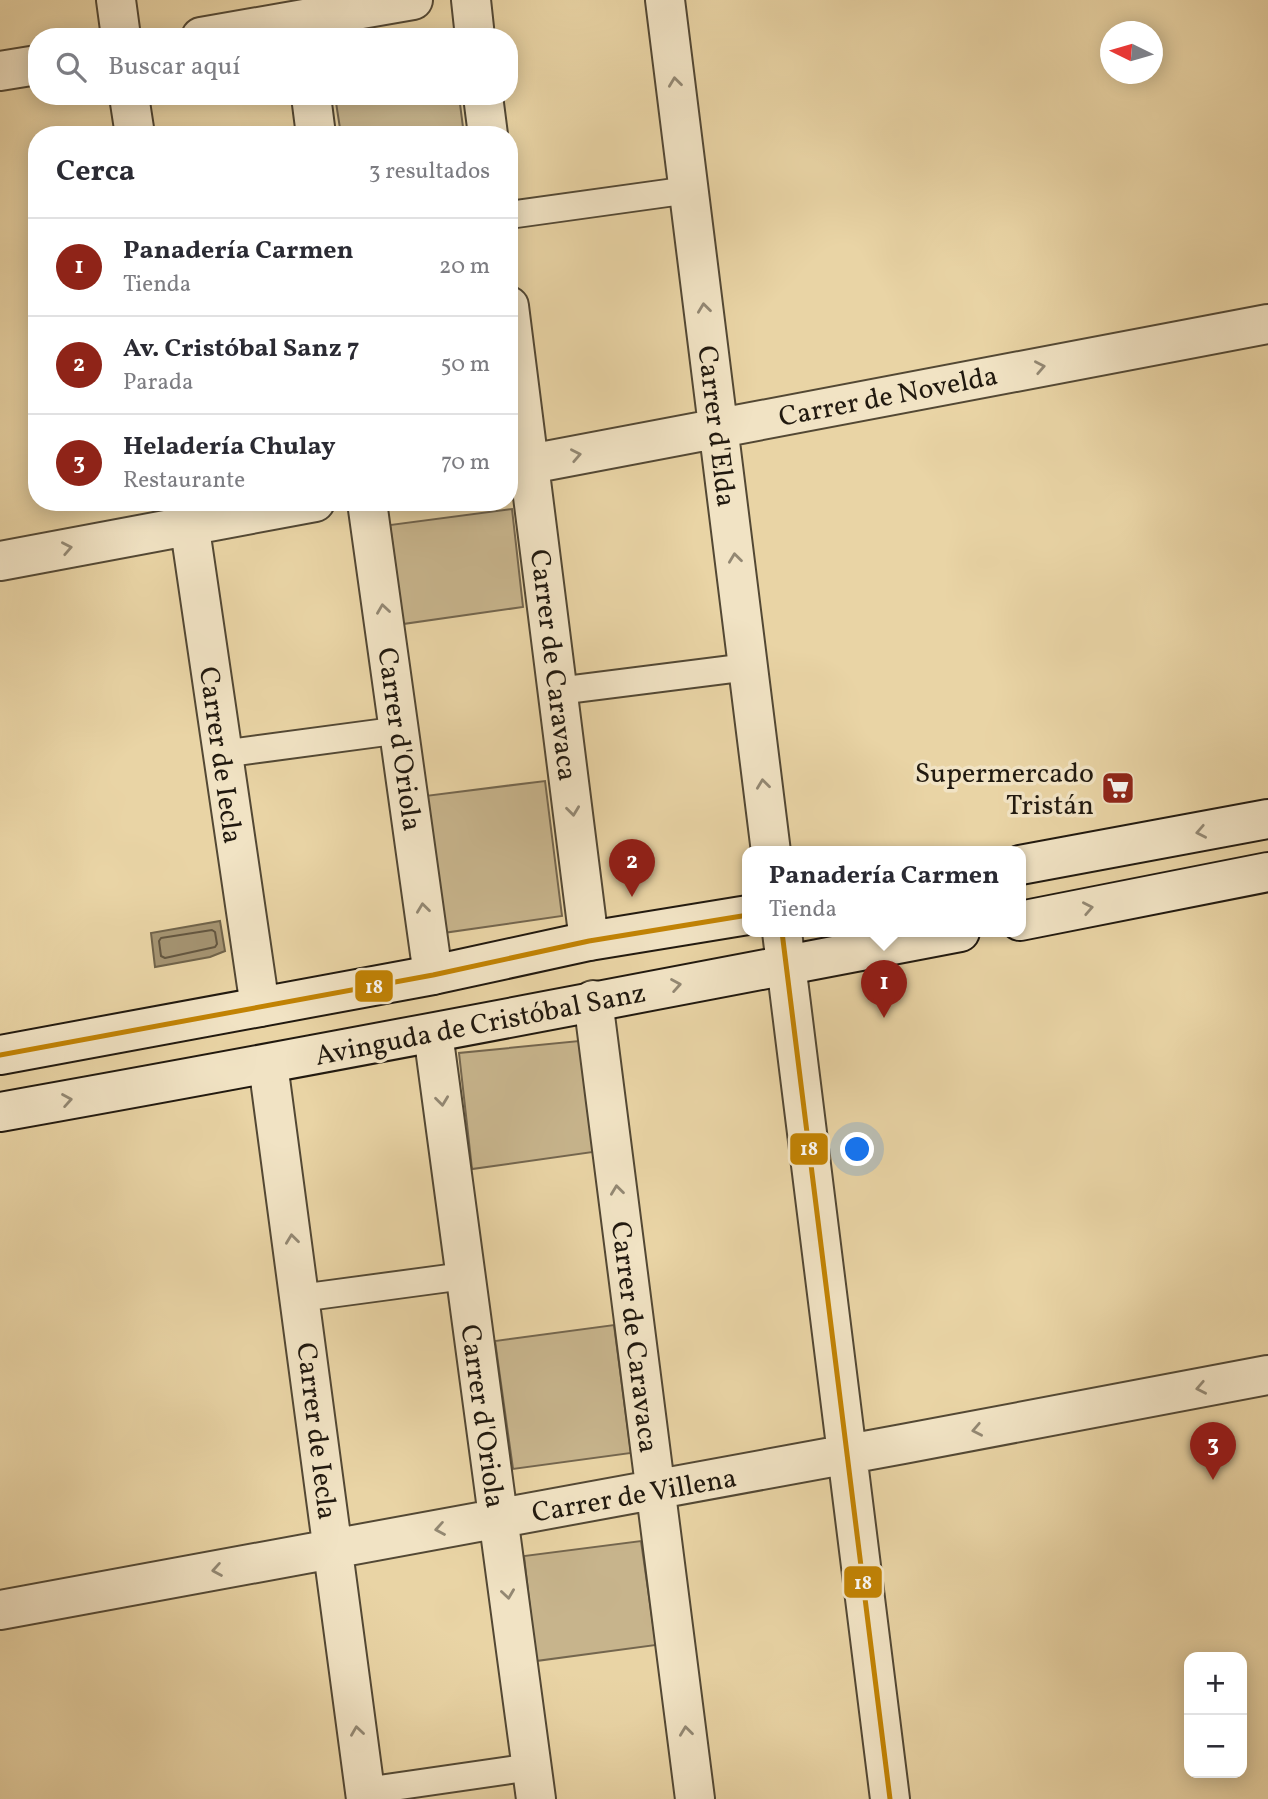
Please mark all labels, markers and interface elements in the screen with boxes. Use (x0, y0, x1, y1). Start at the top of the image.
north arrow (1100, 21, 1163, 84)
search box (28, 28, 518, 105)
icon: search (52, 48, 90, 86)
text: Buscar aquí (108, 49, 240, 85)
one-way arrow (668, 77, 683, 88)
text: Cerca (56, 151, 135, 193)
text: 3 resultados (369, 156, 490, 188)
text: Panadería Carmen (123, 233, 354, 269)
text: 1 (74, 251, 84, 283)
text: 20 m (439, 251, 490, 283)
text: Tienda (123, 269, 191, 301)
one-way arrow (696, 302, 711, 314)
text: Av. Cristóbal Sanz 7 (123, 331, 359, 367)
street label: Carrer d'Elda (686, 343, 745, 509)
text: 2 (73, 349, 85, 381)
text: 50 m (441, 349, 490, 381)
street label: Carrer de Novelda (776, 357, 1001, 438)
one-way arrow (1034, 360, 1046, 375)
text: Parada (123, 367, 193, 399)
text: Heladería Chulay (123, 429, 336, 465)
text: 3 (73, 447, 85, 479)
text: 70 m (441, 447, 490, 479)
one-way arrow (570, 448, 582, 463)
text: Restaurante (123, 465, 245, 497)
one-way arrow (61, 542, 73, 557)
street label: Carrer de Caravaca (519, 547, 586, 783)
one-way arrow (727, 552, 742, 564)
one-way arrow (376, 603, 391, 615)
street label: Carrer d'Oriola (366, 645, 431, 834)
street label: Carrer de Iecla (188, 664, 251, 846)
place label: Supermercado Tristán (915, 755, 1094, 826)
supermarket icon: Supermercado Tristán (1099, 769, 1137, 807)
one-way arrow (755, 778, 770, 790)
one-way arrow (565, 805, 580, 817)
one-way arrow (1195, 824, 1207, 839)
pin: 2 (609, 839, 655, 897)
popup (742, 846, 1026, 937)
text: Panadería Carmen (769, 858, 999, 894)
text: Tienda (769, 894, 837, 926)
one-way arrow (1082, 901, 1094, 916)
one-way arrow (415, 902, 430, 914)
pin: 1 (861, 960, 907, 1018)
line badge: 18 (354, 969, 394, 1003)
street label: Avinguda de Cristóbal Sanz (312, 974, 649, 1077)
text: 18 (365, 975, 383, 1001)
one-way arrow (670, 979, 682, 994)
one-way arrow (61, 1093, 73, 1108)
one-way arrow (434, 1095, 449, 1107)
line badge: 18 (789, 1132, 829, 1166)
your location (840, 1132, 874, 1166)
text: 18 (800, 1137, 818, 1163)
one-way arrow (610, 1184, 625, 1196)
street label: Carrer de Caravaca (600, 1219, 667, 1455)
one-way arrow (285, 1233, 300, 1244)
street label: Carrer d'Oriola (449, 1322, 514, 1511)
street label: Carrer de Iecla (285, 1340, 346, 1522)
one-way arrow (1195, 1380, 1207, 1395)
one-way arrow (971, 1422, 983, 1437)
pin: 3 (1190, 1422, 1236, 1480)
street label: Carrer de Villena (529, 1459, 740, 1534)
one-way arrow (434, 1521, 446, 1536)
one-way arrow (211, 1562, 223, 1577)
line badge: 18 (843, 1565, 883, 1599)
text: 18 (854, 1571, 872, 1597)
one-way arrow (501, 1588, 516, 1600)
map controls (1184, 1652, 1247, 1778)
button: + (1184, 1652, 1247, 1715)
button: − (1184, 1715, 1247, 1778)
one-way arrow (679, 1725, 694, 1737)
one-way arrow (349, 1726, 364, 1737)

